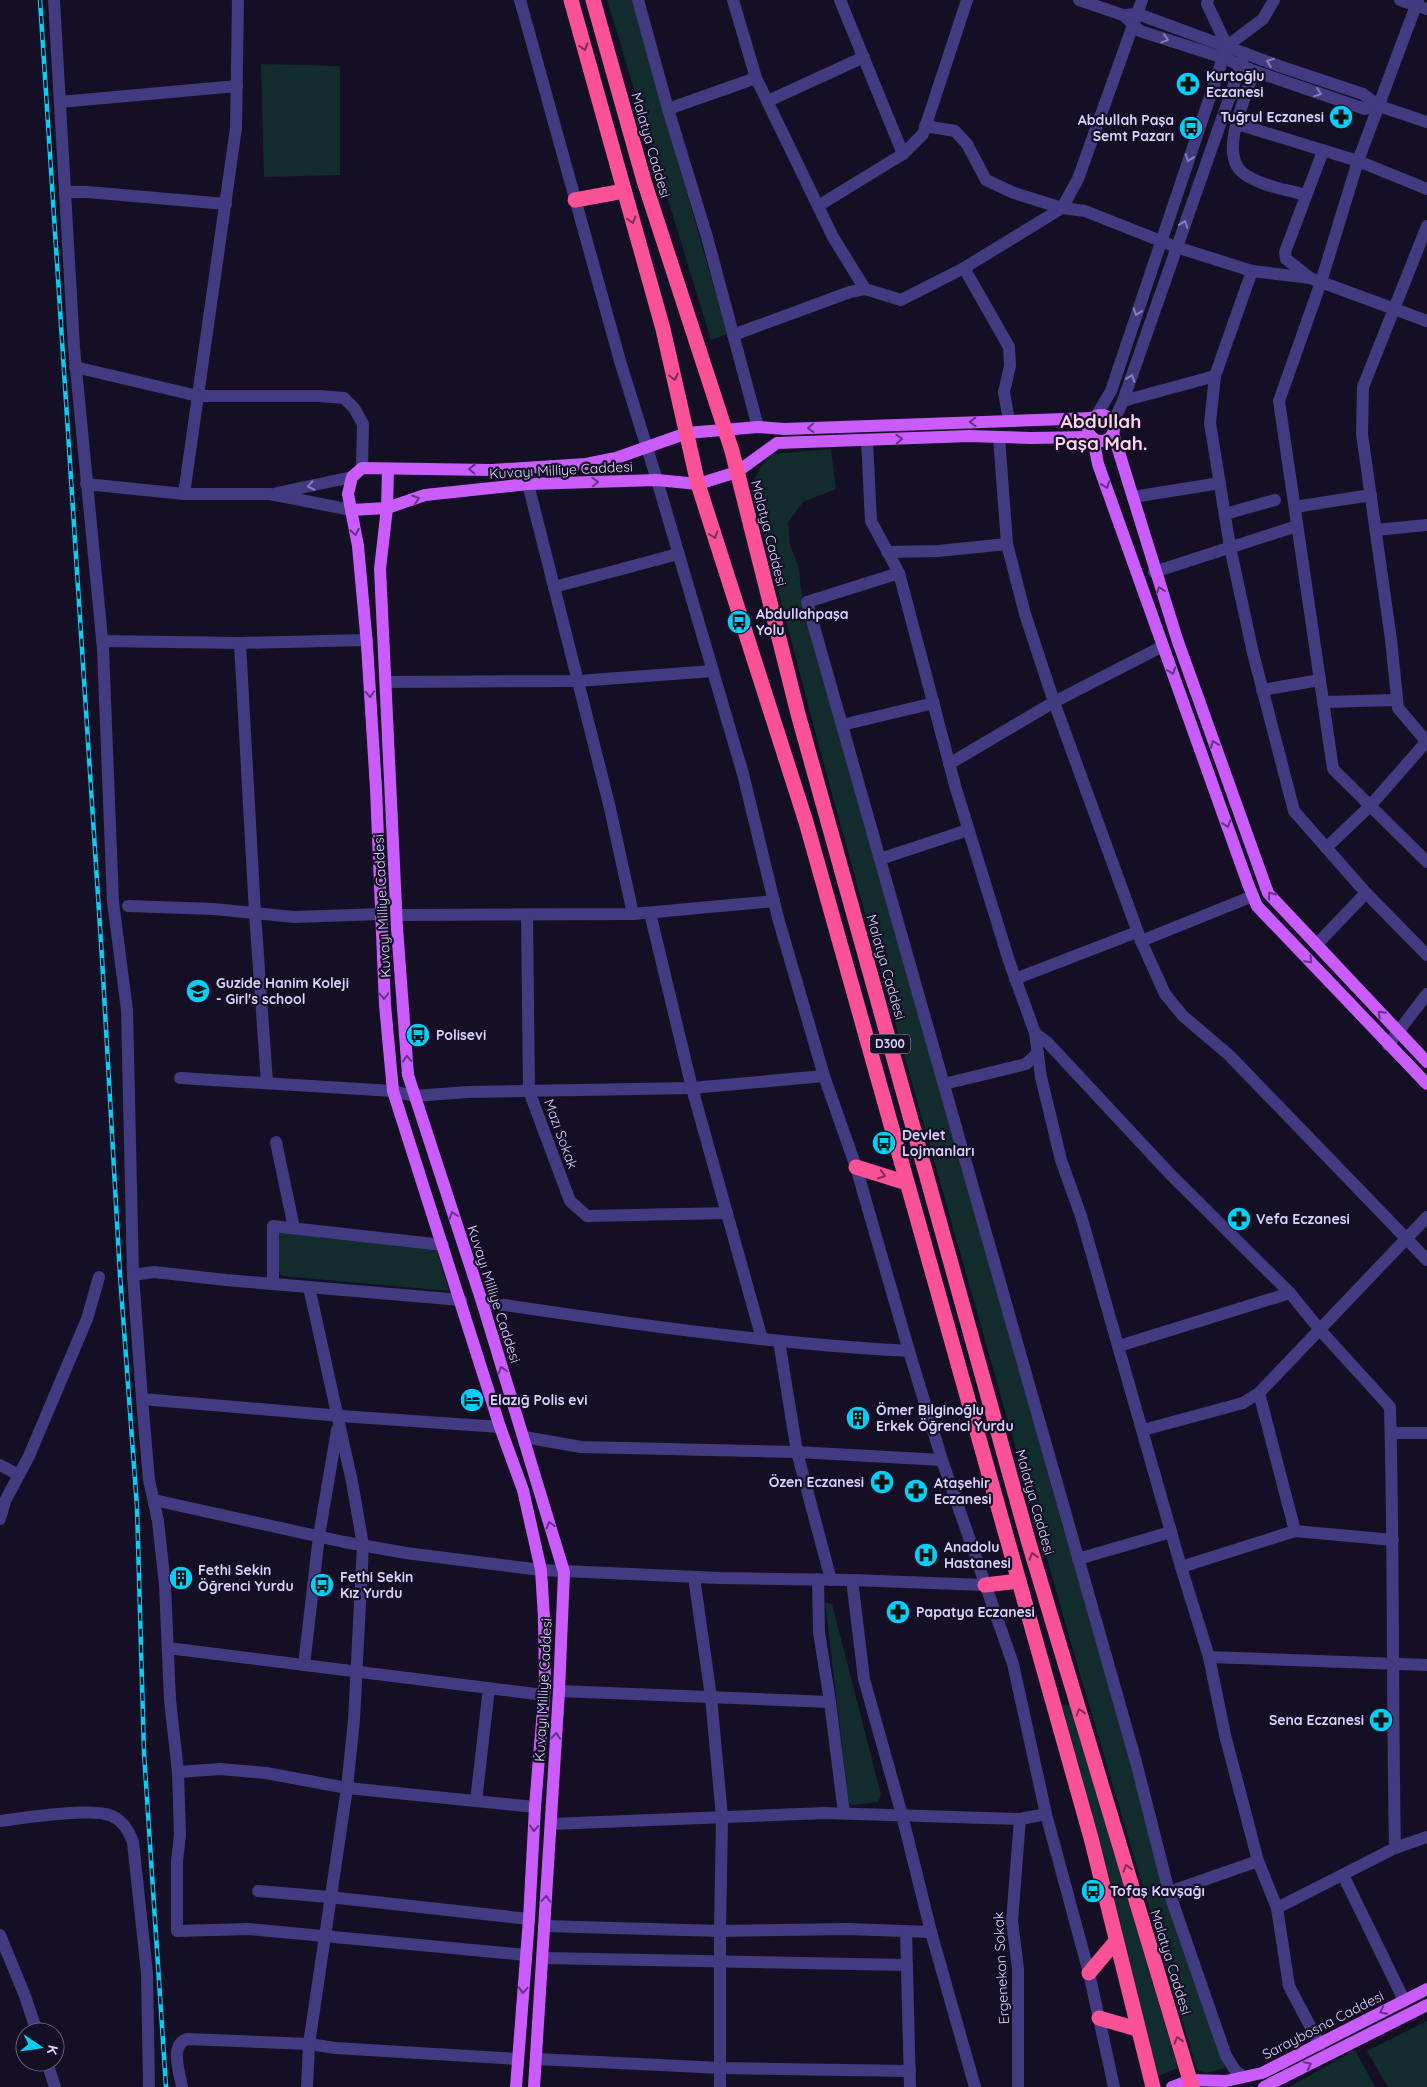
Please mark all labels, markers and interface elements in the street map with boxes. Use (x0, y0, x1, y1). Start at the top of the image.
one-way arrow (1160, 33, 1168, 43)
one-way arrow (578, 42, 588, 51)
one-way arrow (1266, 58, 1274, 68)
place label: Kurtoğlu Eczanesi (1206, 67, 1265, 101)
pharmacy icon: Kurtoğlu Eczanesi (1175, 71, 1201, 97)
one-way arrow (1313, 87, 1321, 97)
street label: Malatya Caddesi (627, 90, 675, 200)
pharmacy icon: Tuğrul Eczanesi (1328, 104, 1354, 130)
place label: Tuğrul Eczanesi (1220, 108, 1324, 126)
place label: Abdullah Paşa Semt Pazarı (1078, 111, 1174, 145)
bus stop icon: Abdullah Paşa Semt Pazarı (1178, 115, 1204, 141)
one-way arrow (1185, 154, 1195, 162)
one-way arrow (627, 216, 637, 224)
one-way arrow (1178, 221, 1188, 229)
one-way arrow (1133, 308, 1143, 316)
one-way arrow (668, 373, 679, 382)
one-way arrow (1125, 374, 1135, 383)
district label: Abdullah Paşa Mah. (1054, 409, 1148, 455)
one-way arrow (969, 417, 977, 427)
one-way arrow (807, 423, 815, 434)
one-way arrow (895, 433, 903, 444)
street label: Kuvayı Milliye Caddesi (489, 457, 633, 483)
one-way arrow (468, 464, 476, 474)
one-way arrow (591, 477, 599, 487)
street label: Malatya Caddesi (747, 478, 791, 588)
one-way arrow (307, 480, 316, 490)
one-way arrow (1100, 480, 1110, 489)
one-way arrow (411, 494, 419, 504)
one-way arrow (350, 528, 360, 536)
one-way arrow (708, 530, 718, 538)
one-way arrow (1156, 587, 1166, 595)
place label: Abdullahpaşa Yolu (756, 605, 849, 639)
bus stop icon: Abdullahpaşa Yolu (726, 609, 752, 635)
one-way arrow (1166, 666, 1176, 675)
one-way arrow (364, 690, 375, 698)
one-way arrow (1210, 740, 1220, 748)
one-way arrow (1221, 819, 1231, 828)
street label: Kuvayı Milliye Caddesi (369, 834, 395, 978)
one-way arrow (1268, 891, 1277, 901)
street label: Malatya Caddesi (862, 912, 910, 1022)
one-way arrow (1303, 954, 1312, 963)
place label: Guzide Hanim Koleji - Girl's school (216, 974, 349, 1008)
school or university icon: Guzide Hanim Koleji - Girl's school (185, 978, 211, 1004)
one-way arrow (379, 992, 390, 1000)
one-way arrow (1378, 1011, 1387, 1020)
bus stop icon: Polisevi (405, 1022, 431, 1048)
place label: Polisevi (436, 1026, 486, 1044)
road number: D300 (870, 1034, 910, 1054)
one-way arrow (401, 1055, 412, 1063)
street label: Mazı Sokak (540, 1096, 582, 1172)
place label: Devlet Lojmanları (902, 1126, 974, 1160)
bus stop icon: Devlet Lojmanları (871, 1130, 897, 1156)
one-way arrow (877, 1169, 885, 1179)
pharmacy icon: Vefa Eczanesi (1226, 1206, 1252, 1232)
place label: Vefa Eczanesi (1256, 1210, 1350, 1228)
one-way arrow (449, 1211, 459, 1219)
street label: Kuvayı Milliye Caddesi (463, 1223, 525, 1365)
one-way arrow (498, 1366, 508, 1374)
hotel icon: Elazığ Polis evi (459, 1387, 485, 1413)
place label: Elazığ Polis evi (490, 1391, 588, 1409)
place label: Ömer Bilginoğlu Erkek Öğrenci Yurdu (876, 1401, 1014, 1435)
building icon: Ömer Bilginoğlu Erkek Öğrenci Yurdu (845, 1405, 871, 1431)
street label: Malatya Caddesi (1011, 1447, 1059, 1557)
pharmacy icon: Özen Eczanesi (869, 1469, 895, 1495)
place label: Özen Eczanesi (769, 1473, 864, 1491)
place label: Ataşehir Eczanesi (934, 1474, 991, 1508)
pharmacy icon: Ataşehir Eczanesi (903, 1478, 929, 1504)
one-way arrow (545, 1521, 555, 1529)
place label: Anadolu Hastanesi (944, 1538, 1011, 1572)
hospital icon: Anadolu Hastanesi (913, 1542, 939, 1568)
one-way arrow (1029, 1553, 1039, 1561)
place label: Fethi Sekin Öğrenci Yurdu (198, 1561, 294, 1595)
building icon: Fethi Sekin Öğrenci Yurdu (168, 1565, 194, 1591)
place label: Fethi Sekin Kız Yurdu (340, 1568, 413, 1602)
bus stop icon: Fethi Sekin Kız Yurdu (309, 1572, 335, 1598)
pharmacy icon: Papatya Eczanesi (885, 1599, 911, 1625)
place label: Papatya Eczanesi (916, 1603, 1035, 1621)
street label: Kuvayı Milliye Caddesi (530, 1618, 556, 1762)
pharmacy icon: Sena Eczanesi (1368, 1707, 1394, 1733)
one-way arrow (1076, 1708, 1086, 1717)
place label: Sena Eczanesi (1269, 1711, 1364, 1729)
one-way arrow (550, 1732, 561, 1740)
one-way arrow (528, 1824, 539, 1832)
one-way arrow (1122, 1864, 1132, 1872)
bus stop icon: Tofaş Kavşağı (1080, 1878, 1106, 1904)
place label: Tofaş Kavşağı (1110, 1882, 1205, 1900)
one-way arrow (540, 1894, 551, 1902)
street label: Malatya Caddesi (1146, 1907, 1196, 2017)
street label: Ergenekon Sokak (989, 1911, 1013, 2025)
one-way arrow (518, 1986, 529, 1994)
street label: Saraybosna Caddesi (1259, 1987, 1387, 2063)
one-way arrow (1379, 2004, 1388, 2015)
north arrow (15, 2022, 65, 2072)
one-way arrow (1173, 2037, 1183, 2045)
text: K (43, 2043, 62, 2056)
one-way arrow (1303, 2061, 1312, 2071)

